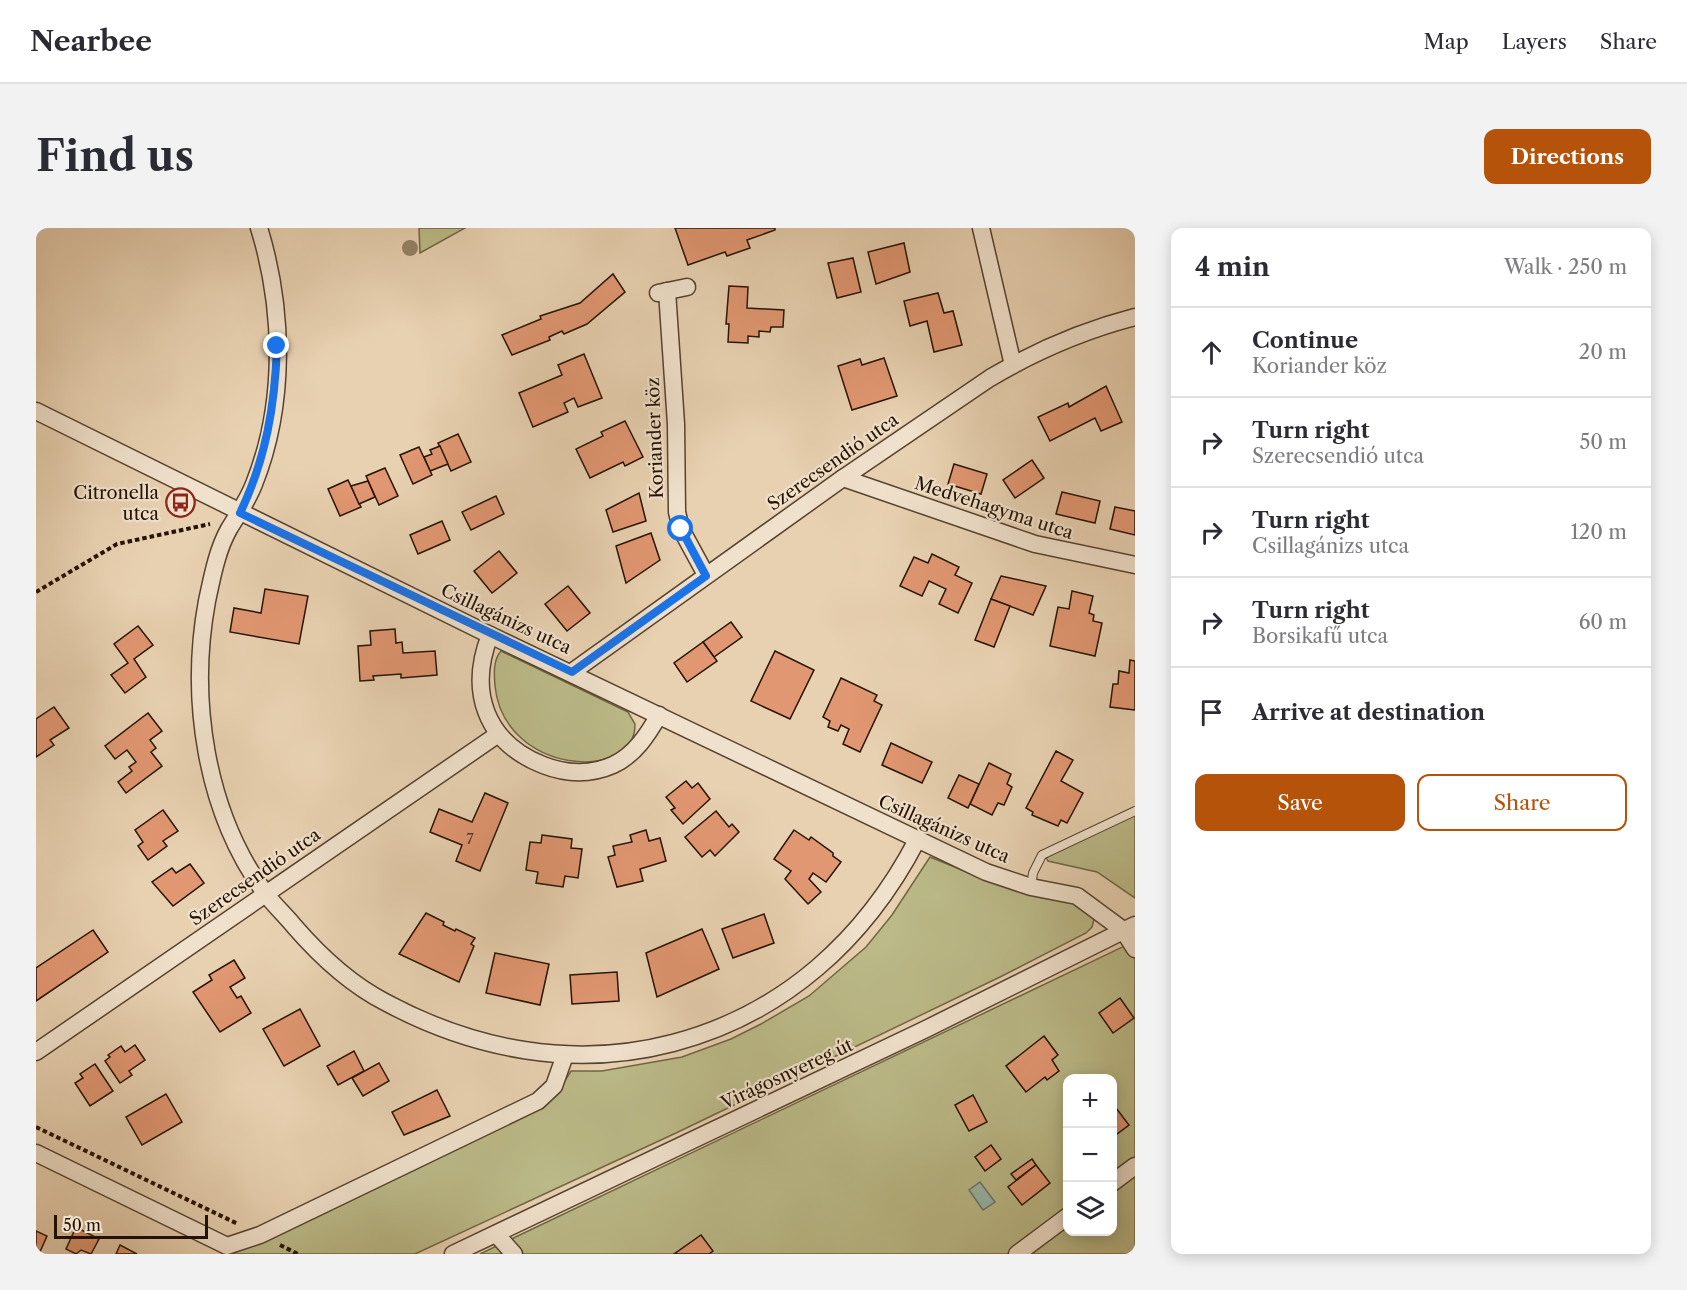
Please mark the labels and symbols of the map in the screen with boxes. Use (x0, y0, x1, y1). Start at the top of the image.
route end (263, 332, 289, 358)
street label: Koriander köz (642, 377, 668, 499)
street label: Szerecsendió utca (763, 408, 903, 515)
street label: Medvehagyma utca (912, 472, 1077, 544)
place label: Citronella utca (73, 482, 159, 525)
bus stop icon: Citronella utca (164, 487, 196, 519)
route start (667, 515, 693, 541)
street label: Csillagánizs utca (437, 579, 575, 659)
street label: Csillagánizs utca (875, 790, 1014, 868)
street label: Szerecsendió utca (185, 823, 325, 930)
house number: 7 (466, 829, 474, 848)
street label: Virágosnyereg út (717, 1034, 857, 1115)
scale bar (54, 1212, 208, 1240)

